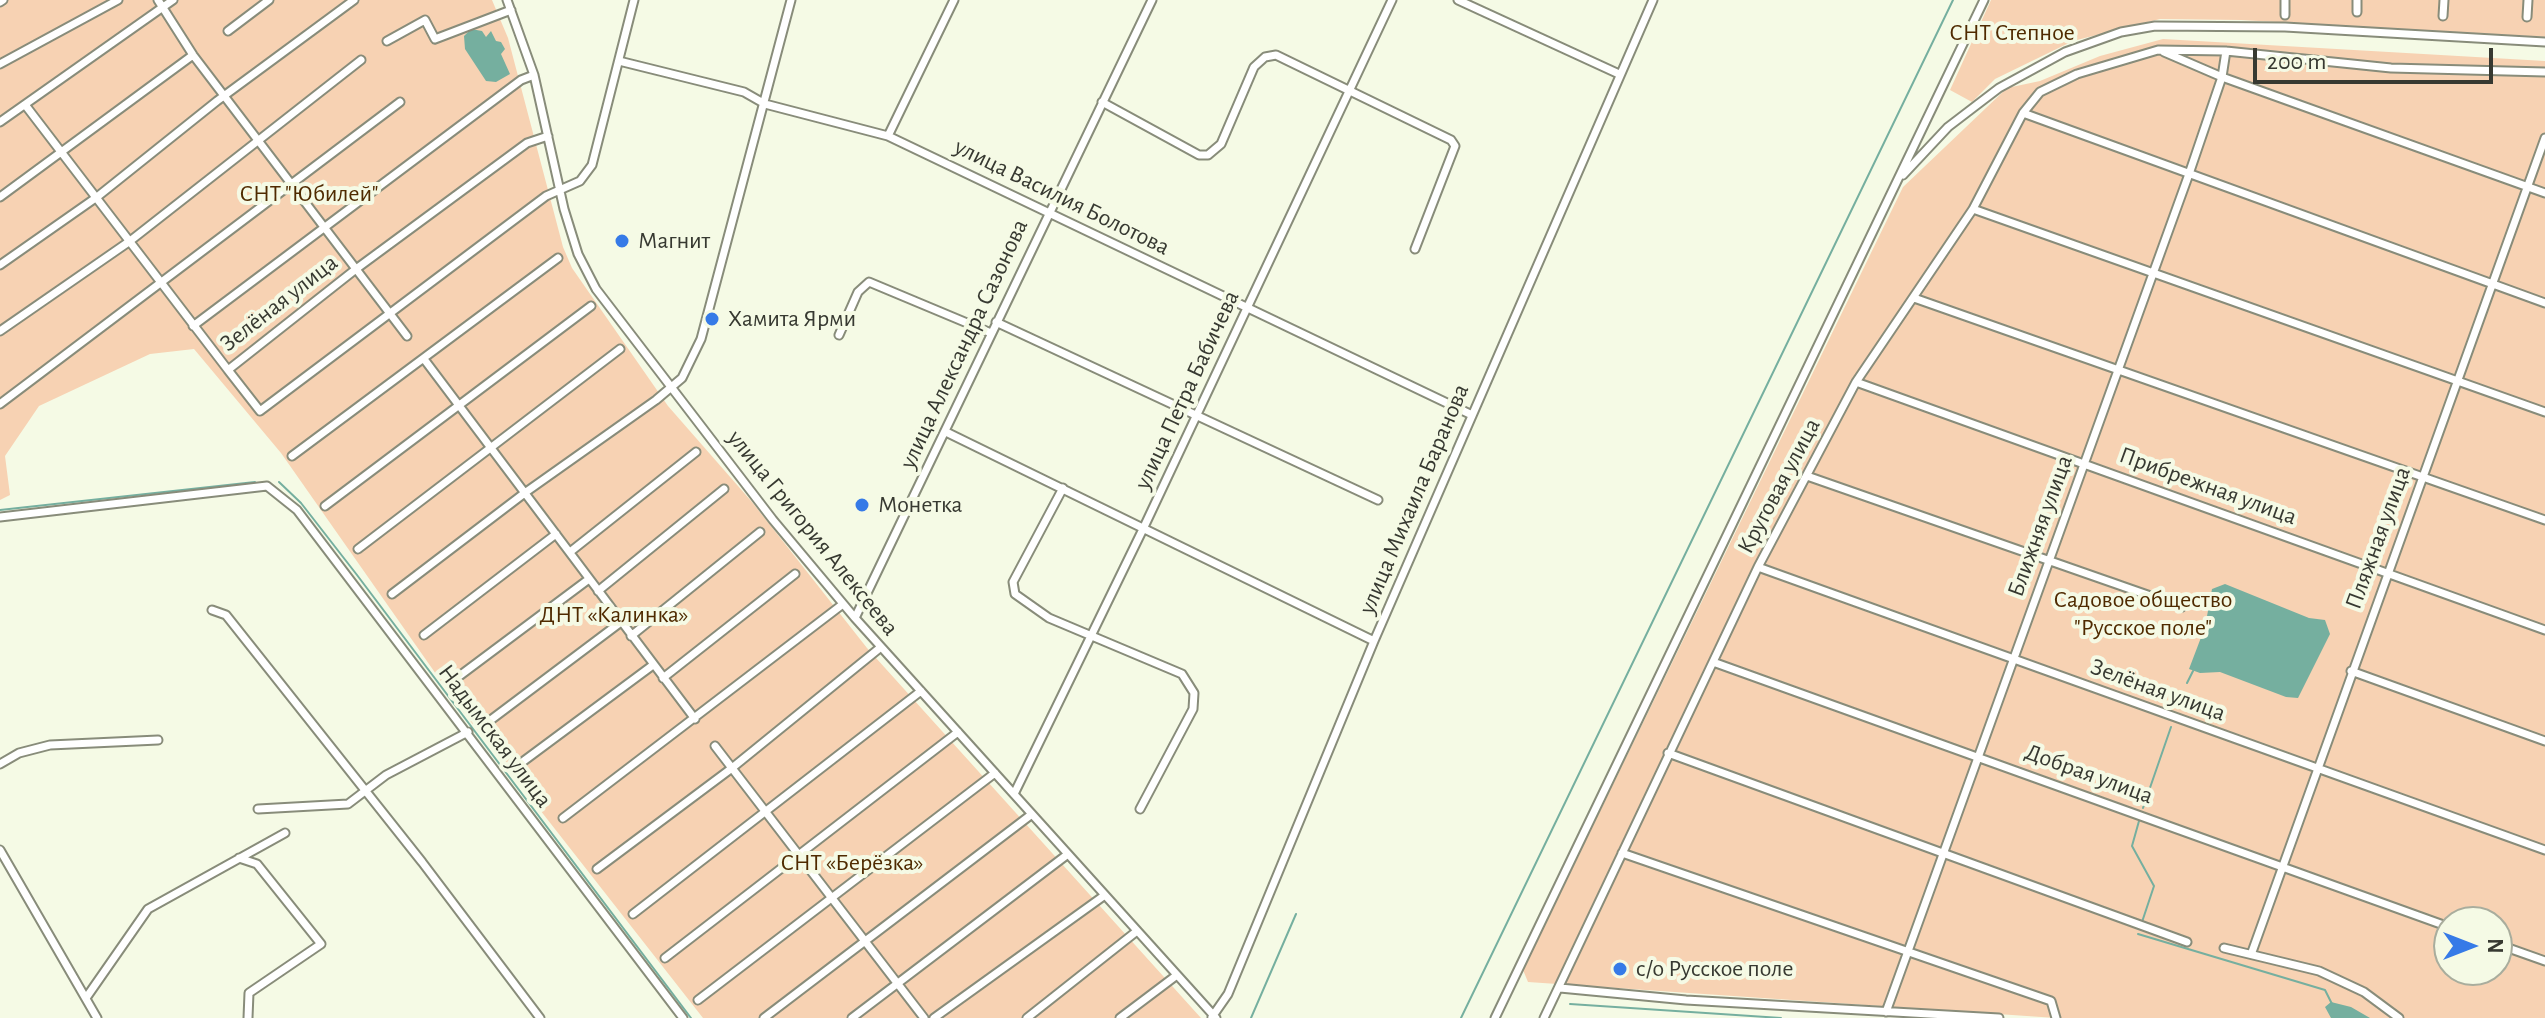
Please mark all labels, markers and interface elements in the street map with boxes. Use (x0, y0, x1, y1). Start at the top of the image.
park label: СНТ Степное (1949, 19, 2075, 47)
scale bar (2257, 32, 2497, 82)
text: 200 m (2267, 50, 2326, 74)
street label: улица Василия Болотова (950, 132, 1174, 262)
park label: СНТ "Юбилей" (240, 180, 378, 208)
street label: улица Александра Сазонова (893, 215, 1035, 473)
place label: Магнит (638, 227, 710, 255)
marker: Магнит (613, 232, 631, 250)
street label: Зелёная улица (214, 248, 344, 358)
street label: улица Петра Бабичева (1128, 286, 1246, 494)
place label: Хамита Ярми (728, 305, 856, 333)
marker: Хамита Ярми (703, 310, 721, 328)
street label: улица Михаила Баранова (1353, 380, 1475, 618)
street label: Круговая улица (1731, 413, 1827, 559)
street label: улица Григория Алексеева (721, 424, 905, 642)
street label: Прибрежная улица (2115, 441, 2301, 531)
street label: Ближняя улица (2001, 451, 2079, 601)
street label: Пляжная улица (2339, 463, 2417, 613)
place label: Монетка (878, 491, 963, 519)
marker: Монетка (853, 496, 871, 514)
park label: Садовое общество "Русское поле" (2054, 586, 2232, 642)
park label: ДНТ «Калинка» (540, 601, 688, 629)
street label: Зелёная улица (2087, 652, 2229, 728)
street label: Надымская улица (432, 659, 558, 813)
street label: Добрая улица (2021, 737, 2157, 811)
park label: СНТ «Берёзка» (780, 849, 924, 877)
north arrow (2433, 906, 2513, 986)
text: N (2484, 938, 2506, 954)
place label: с/о Русское поле (1636, 955, 1793, 983)
marker: с/о Русское поле (1611, 960, 1629, 978)

